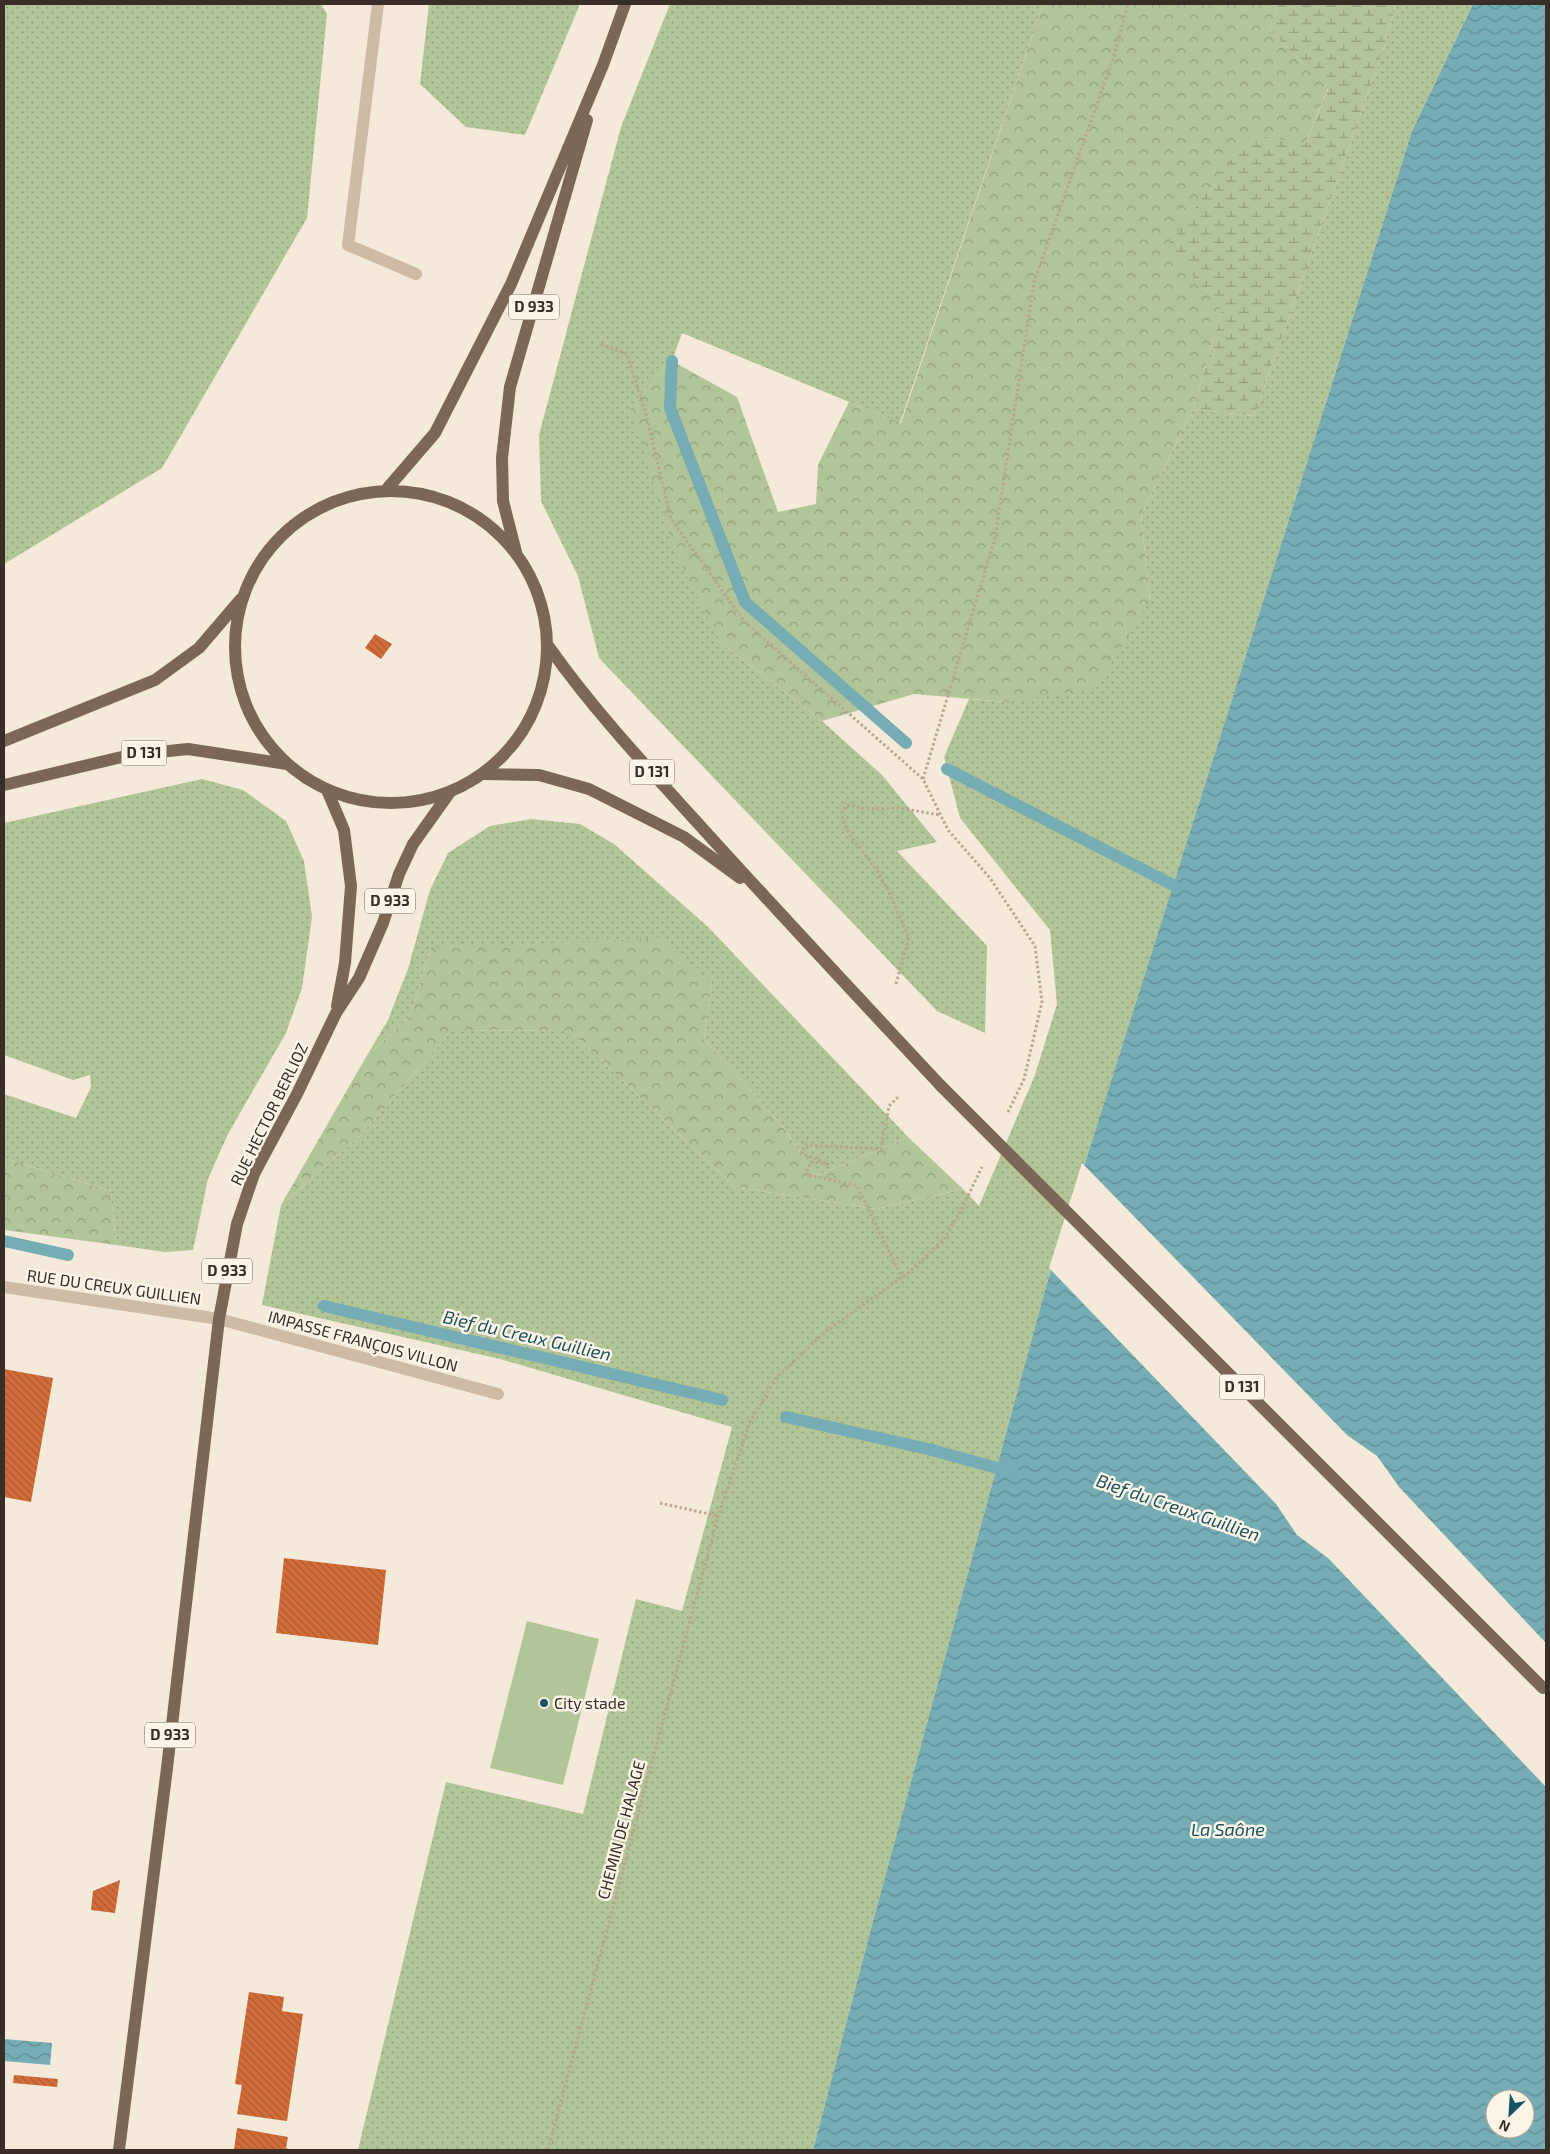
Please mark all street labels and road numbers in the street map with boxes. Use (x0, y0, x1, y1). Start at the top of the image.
road number: D 933 (509, 294, 559, 320)
road number: D 131 (122, 740, 166, 766)
road number: D 131 (630, 760, 674, 784)
road number: D 933 (365, 888, 415, 914)
street label: RUE HECTOR BERLIOZ (226, 1040, 311, 1188)
road number: D 933 (202, 1258, 252, 1284)
street label: RUE DU CREUX GUILLIEN (26, 1265, 202, 1308)
street label: IMPASSE FRANÇOIS VILLON (266, 1306, 460, 1376)
road number: D 131 (1220, 1374, 1264, 1400)
road number: D 933 (145, 1722, 195, 1748)
street label: CHEMIN DE HALAGE (593, 1758, 648, 1901)

